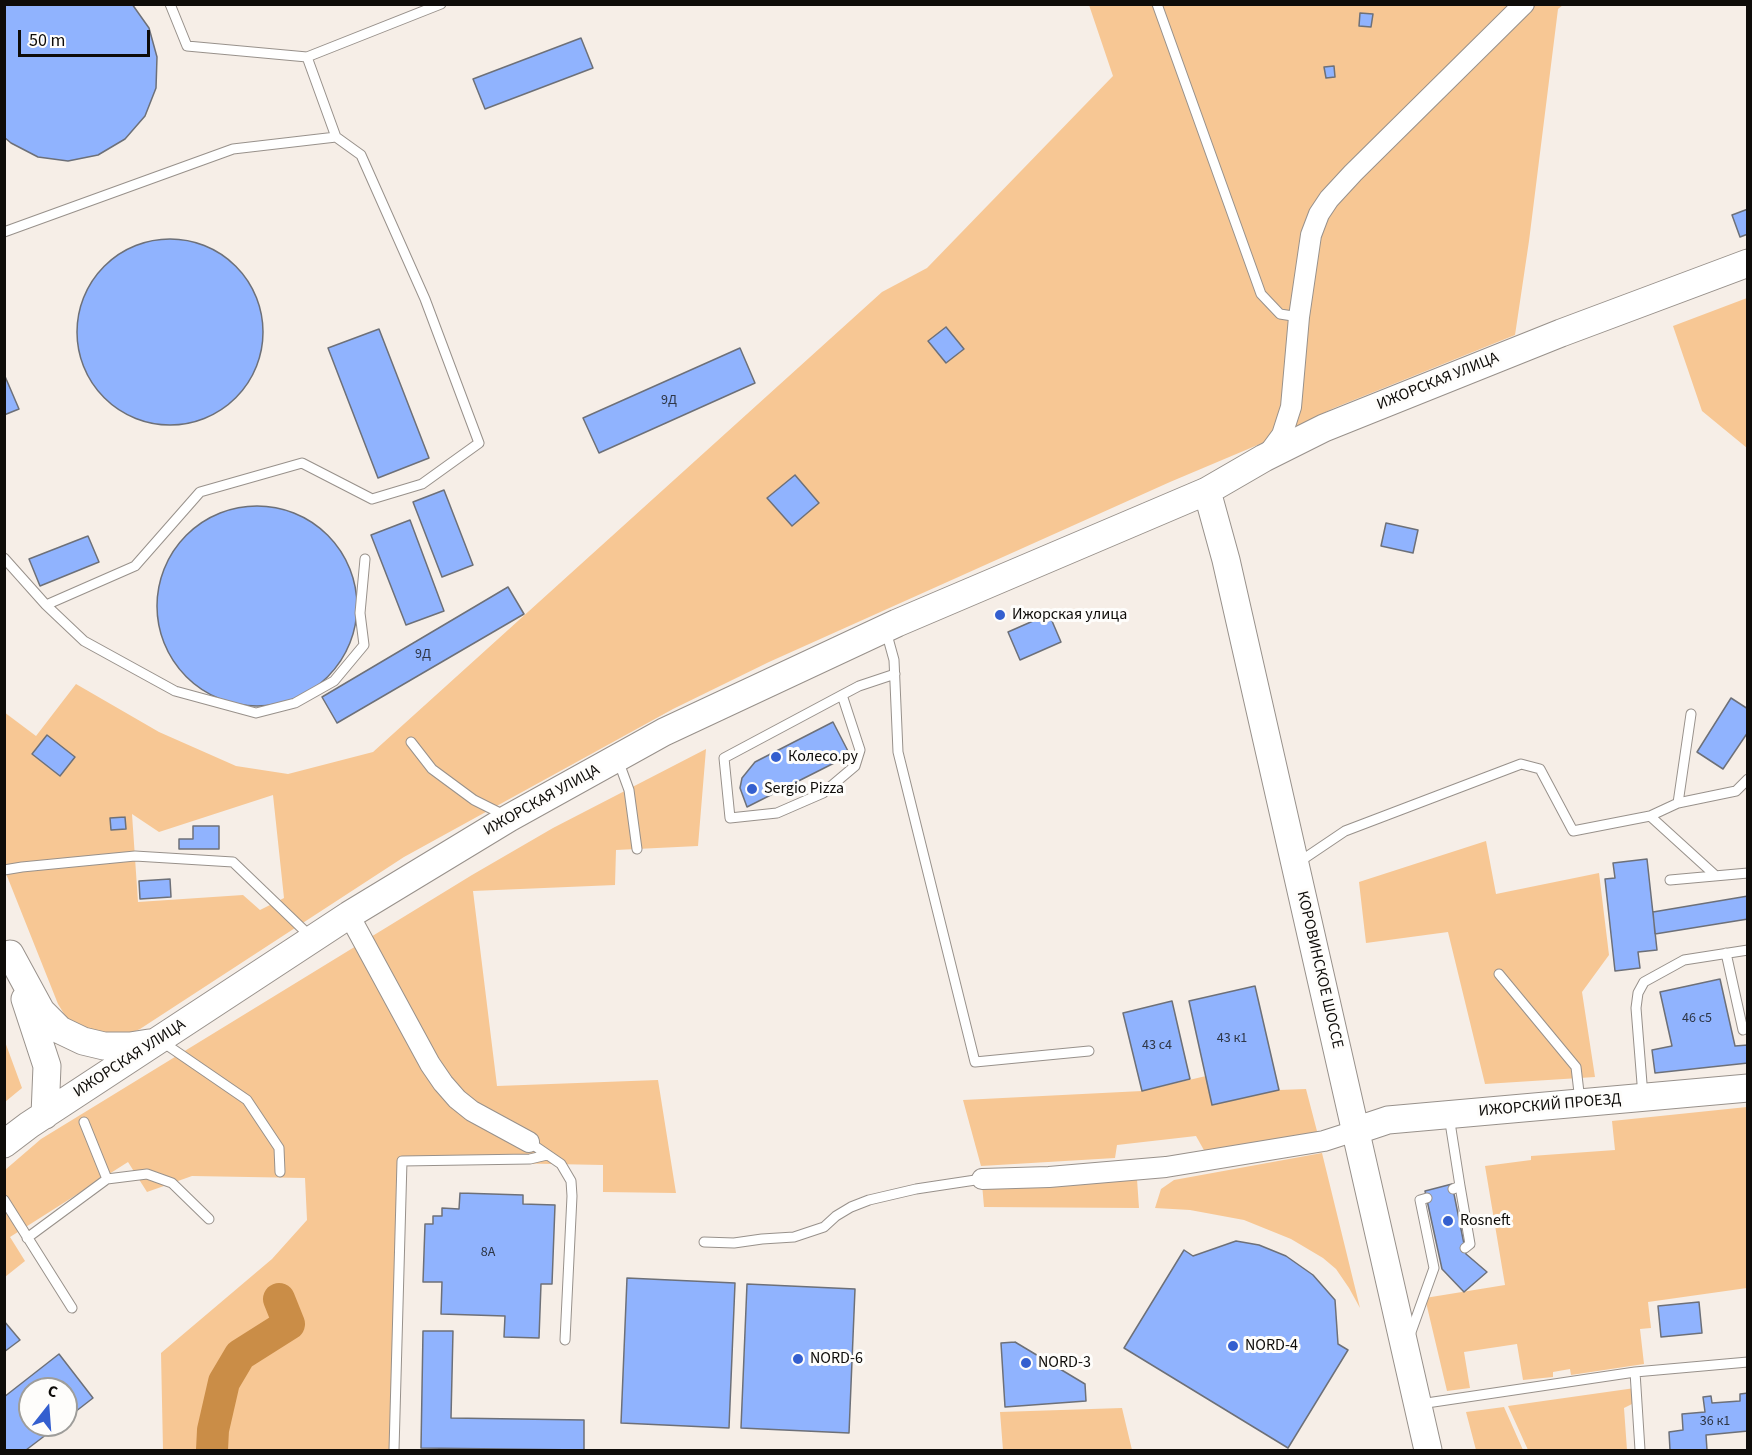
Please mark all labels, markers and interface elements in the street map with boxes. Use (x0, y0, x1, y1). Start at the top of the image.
scale bar (21, 18, 153, 56)
text: 50 m (29, 28, 65, 53)
street label: ИЖОРСКАЯ УЛИЦА (1374, 349, 1502, 415)
house number: 9Д (661, 393, 677, 409)
place label: Ижорская улица (1012, 605, 1127, 625)
marker: Ижорская улица (993, 608, 1007, 622)
house number: 9Д (415, 647, 431, 663)
place label: Колесо.ру (788, 747, 858, 767)
marker: Колесо.ру (769, 750, 783, 764)
street label: ИЖОРСКАЯ УЛИЦА (481, 761, 603, 841)
place label: Sergio Pizza (764, 779, 844, 799)
marker: Sergio Pizza (745, 782, 759, 796)
street label: КОРОВИНСКОЕ ШОССЕ (1292, 889, 1346, 1051)
house number: 46 с5 (1682, 1011, 1712, 1027)
street label: ИЖОРСКАЯ УЛИЦА (70, 1016, 190, 1102)
house number: 43 к1 (1217, 1031, 1247, 1047)
house number: 43 с4 (1142, 1038, 1172, 1054)
street label: ИЖОРСКИЙ ПРОЕЗД (1478, 1090, 1622, 1122)
place label: Rosneft (1460, 1211, 1510, 1231)
marker: Rosneft (1441, 1214, 1455, 1228)
house number: 8А (481, 1245, 495, 1261)
place label: NORD-4 (1245, 1336, 1298, 1356)
marker: NORD-4 (1226, 1339, 1240, 1353)
place label: NORD-6 (810, 1349, 863, 1369)
marker: NORD-6 (791, 1352, 805, 1366)
place label: NORD-3 (1038, 1353, 1091, 1373)
marker: NORD-3 (1019, 1356, 1033, 1370)
north arrow (18, 1377, 78, 1437)
text: С (45, 1380, 60, 1404)
house number: 36 к1 (1700, 1414, 1730, 1430)

